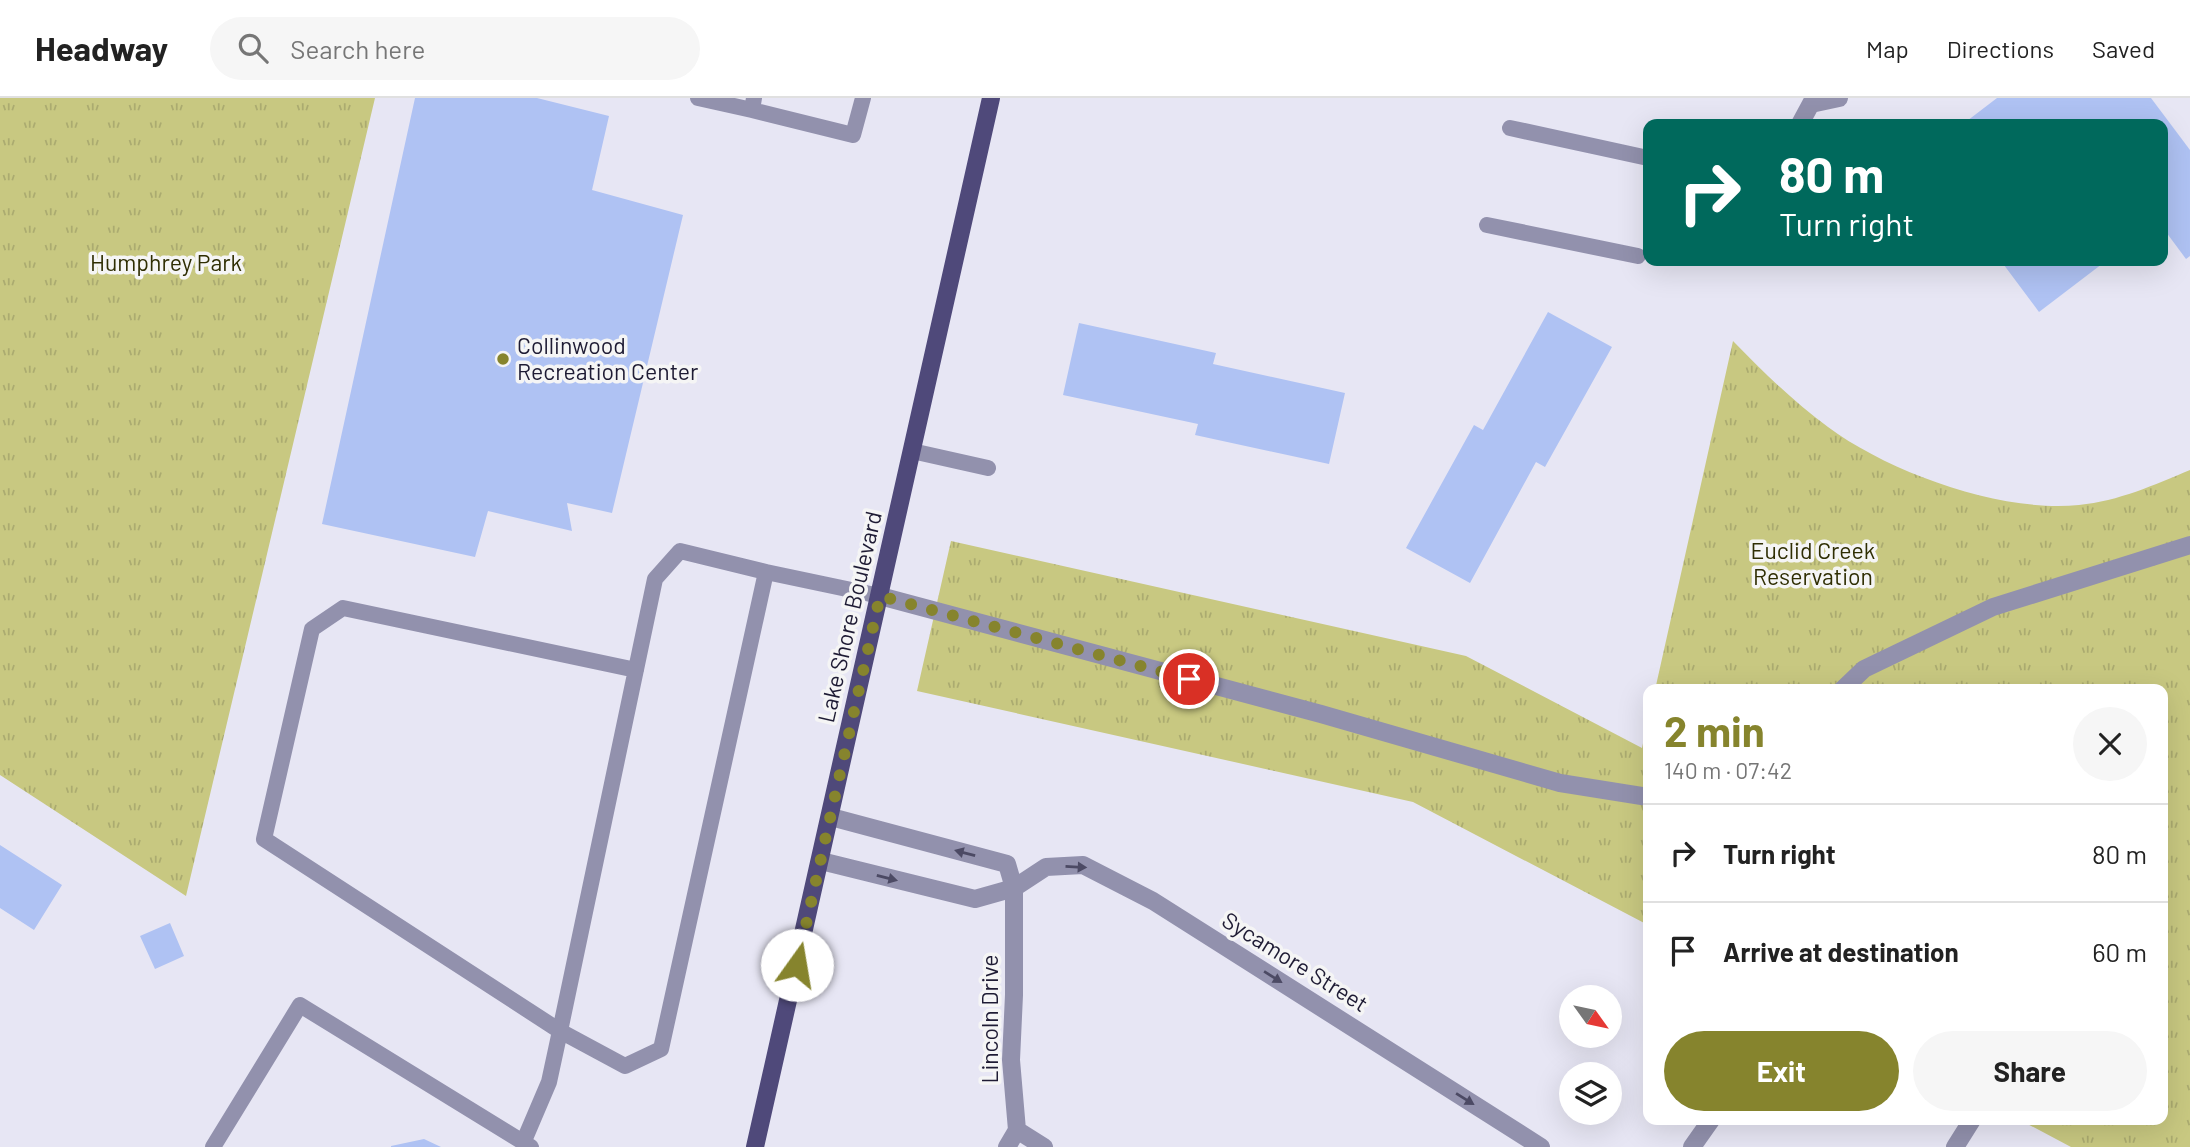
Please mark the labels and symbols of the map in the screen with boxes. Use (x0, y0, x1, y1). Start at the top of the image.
park label: Humphrey Park (90, 248, 242, 276)
place label: Collinwood Recreation Center (517, 331, 699, 385)
marker: Collinwood Recreation Center (495, 351, 511, 367)
street label: Lake Shore Boulevard (811, 508, 887, 725)
park label: Euclid Creek Reservation (1751, 536, 1875, 590)
pin (1159, 649, 1219, 709)
one-way arrow (954, 847, 976, 858)
one-way arrow (1065, 861, 1087, 872)
one-way arrow (876, 873, 898, 884)
street label: Sycamore Street (1217, 905, 1374, 1017)
position arrow (760, 928, 834, 1002)
street label: Lincoln Drive (975, 954, 1003, 1084)
one-way arrow (1263, 971, 1282, 984)
north arrow (1559, 985, 1622, 1048)
one-way arrow (1455, 1092, 1474, 1105)

